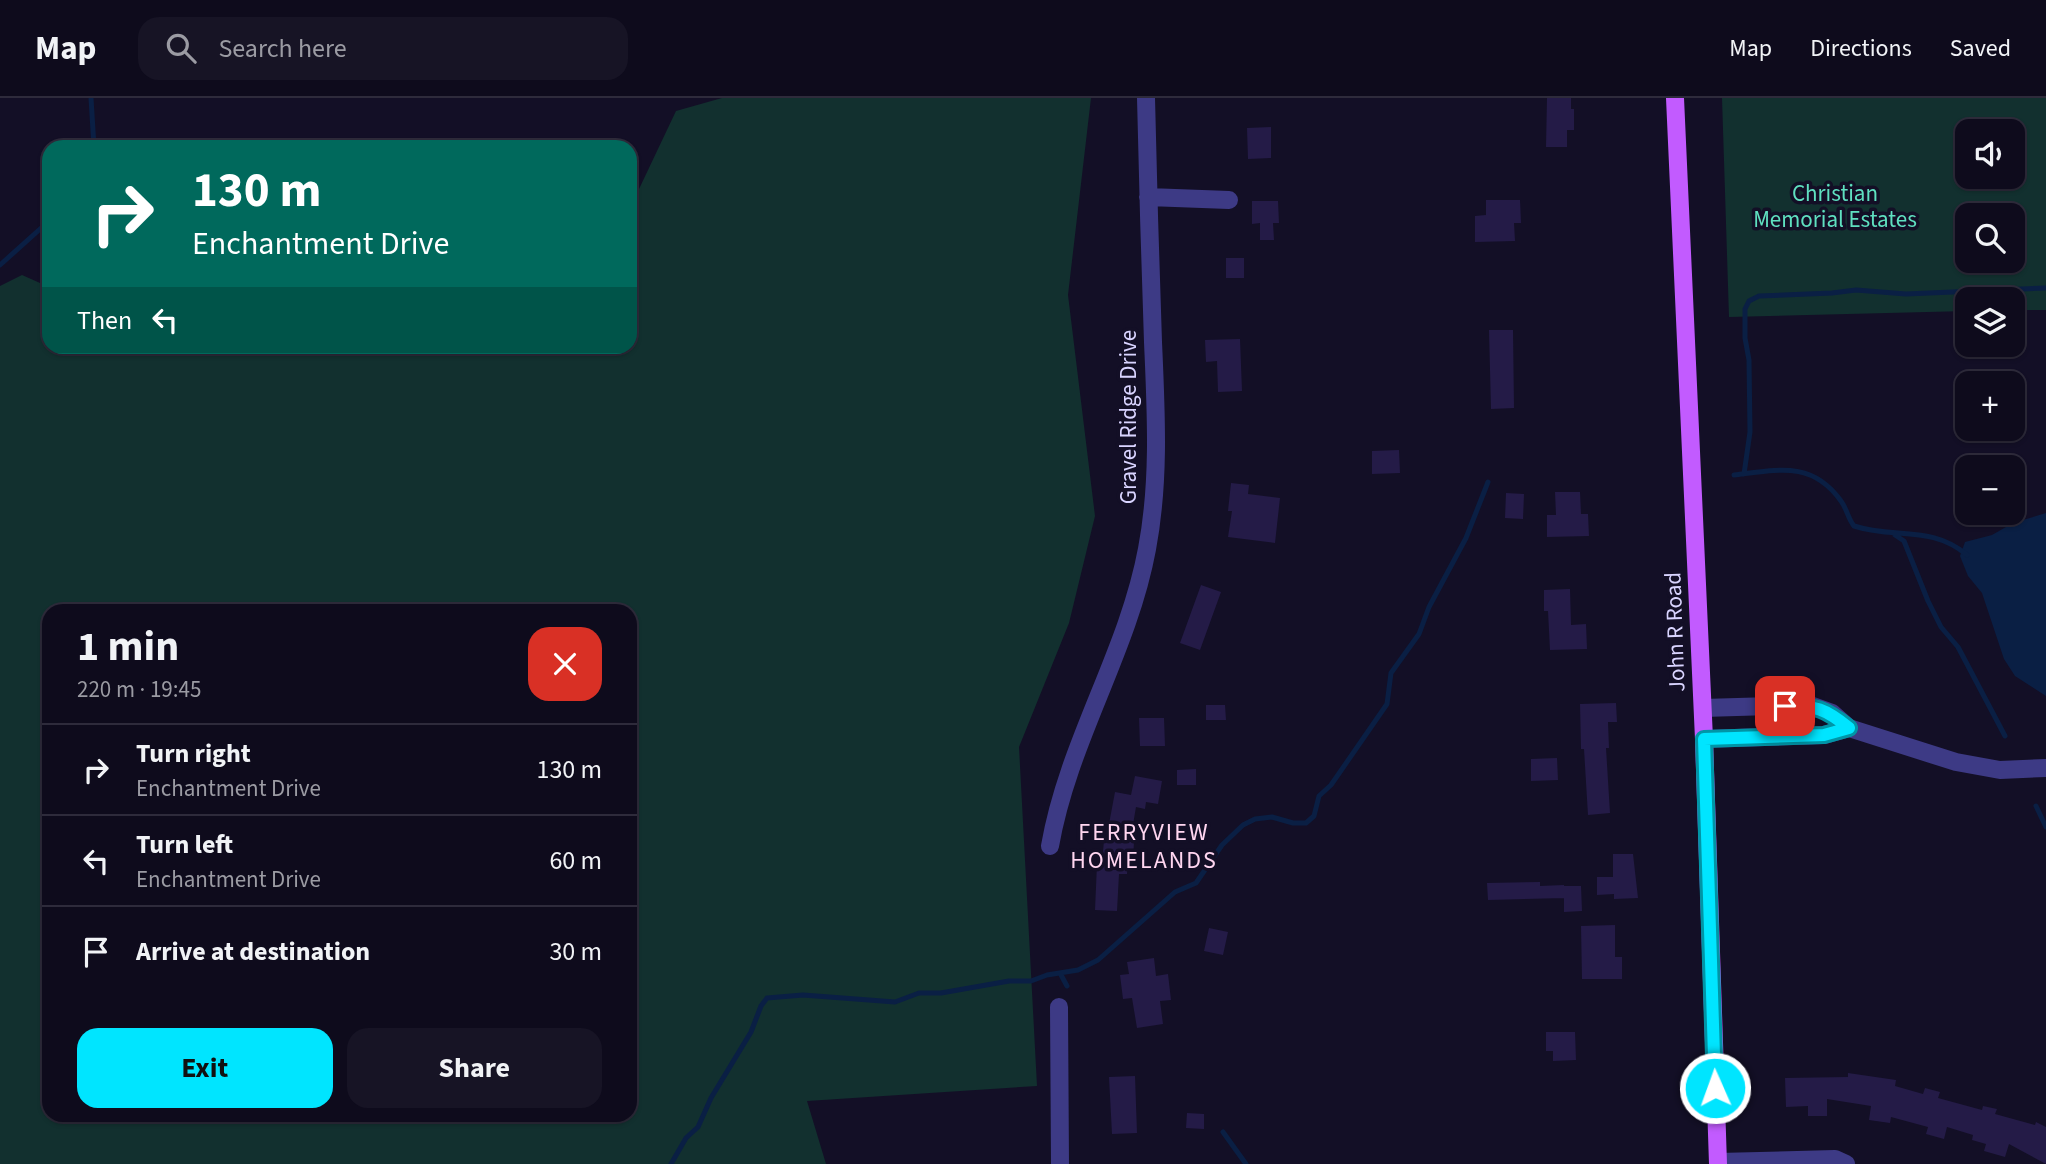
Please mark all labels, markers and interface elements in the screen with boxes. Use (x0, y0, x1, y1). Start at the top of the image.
search box (138, 17, 628, 80)
text: Map (35, 25, 96, 72)
icon: search (162, 29, 200, 67)
text: Search here (218, 30, 347, 67)
text: Map (1729, 31, 1772, 66)
text: Directions (1810, 31, 1912, 66)
text: Saved (1950, 31, 2011, 66)
map controls (1955, 119, 2025, 525)
button: sound (1955, 119, 2025, 189)
text: 130 m (192, 156, 321, 226)
icon: right (77, 168, 168, 259)
park label: Christian Memorial Estates (1753, 177, 1917, 236)
button: search (1955, 203, 2025, 273)
text: Enchantment Drive (192, 221, 449, 267)
button: layers (1955, 287, 2025, 357)
icon: left (146, 301, 184, 339)
text: Then (77, 302, 132, 339)
street label: Gravel Ridge Drive (1112, 330, 1145, 504)
button: + (1955, 371, 2025, 441)
button: − (1955, 455, 2025, 525)
street label: John R Road (1656, 571, 1694, 693)
text: 1 min (77, 617, 179, 677)
button: close (528, 627, 602, 701)
text: 220 m · 19:45 (77, 673, 201, 706)
pin (1755, 676, 1815, 736)
icon: arrive (1766, 687, 1804, 725)
text: Turn right (136, 735, 251, 772)
icon: right (77, 751, 115, 789)
text: 130 m (536, 751, 602, 788)
text: Enchantment Drive (136, 772, 321, 805)
district label: FERRYVIEW HOMELANDS (1070, 815, 1218, 878)
text: Turn left (136, 826, 233, 863)
icon: left (77, 842, 115, 880)
text: 60 m (549, 842, 602, 879)
text: Enchantment Drive (136, 863, 321, 896)
icon: arrive (77, 933, 115, 971)
text: Arrive at destination (136, 933, 370, 970)
text: 30 m (549, 933, 602, 970)
button: Exit (77, 1028, 333, 1108)
button: Share (347, 1028, 602, 1108)
position arrow (1678, 1051, 1752, 1125)

